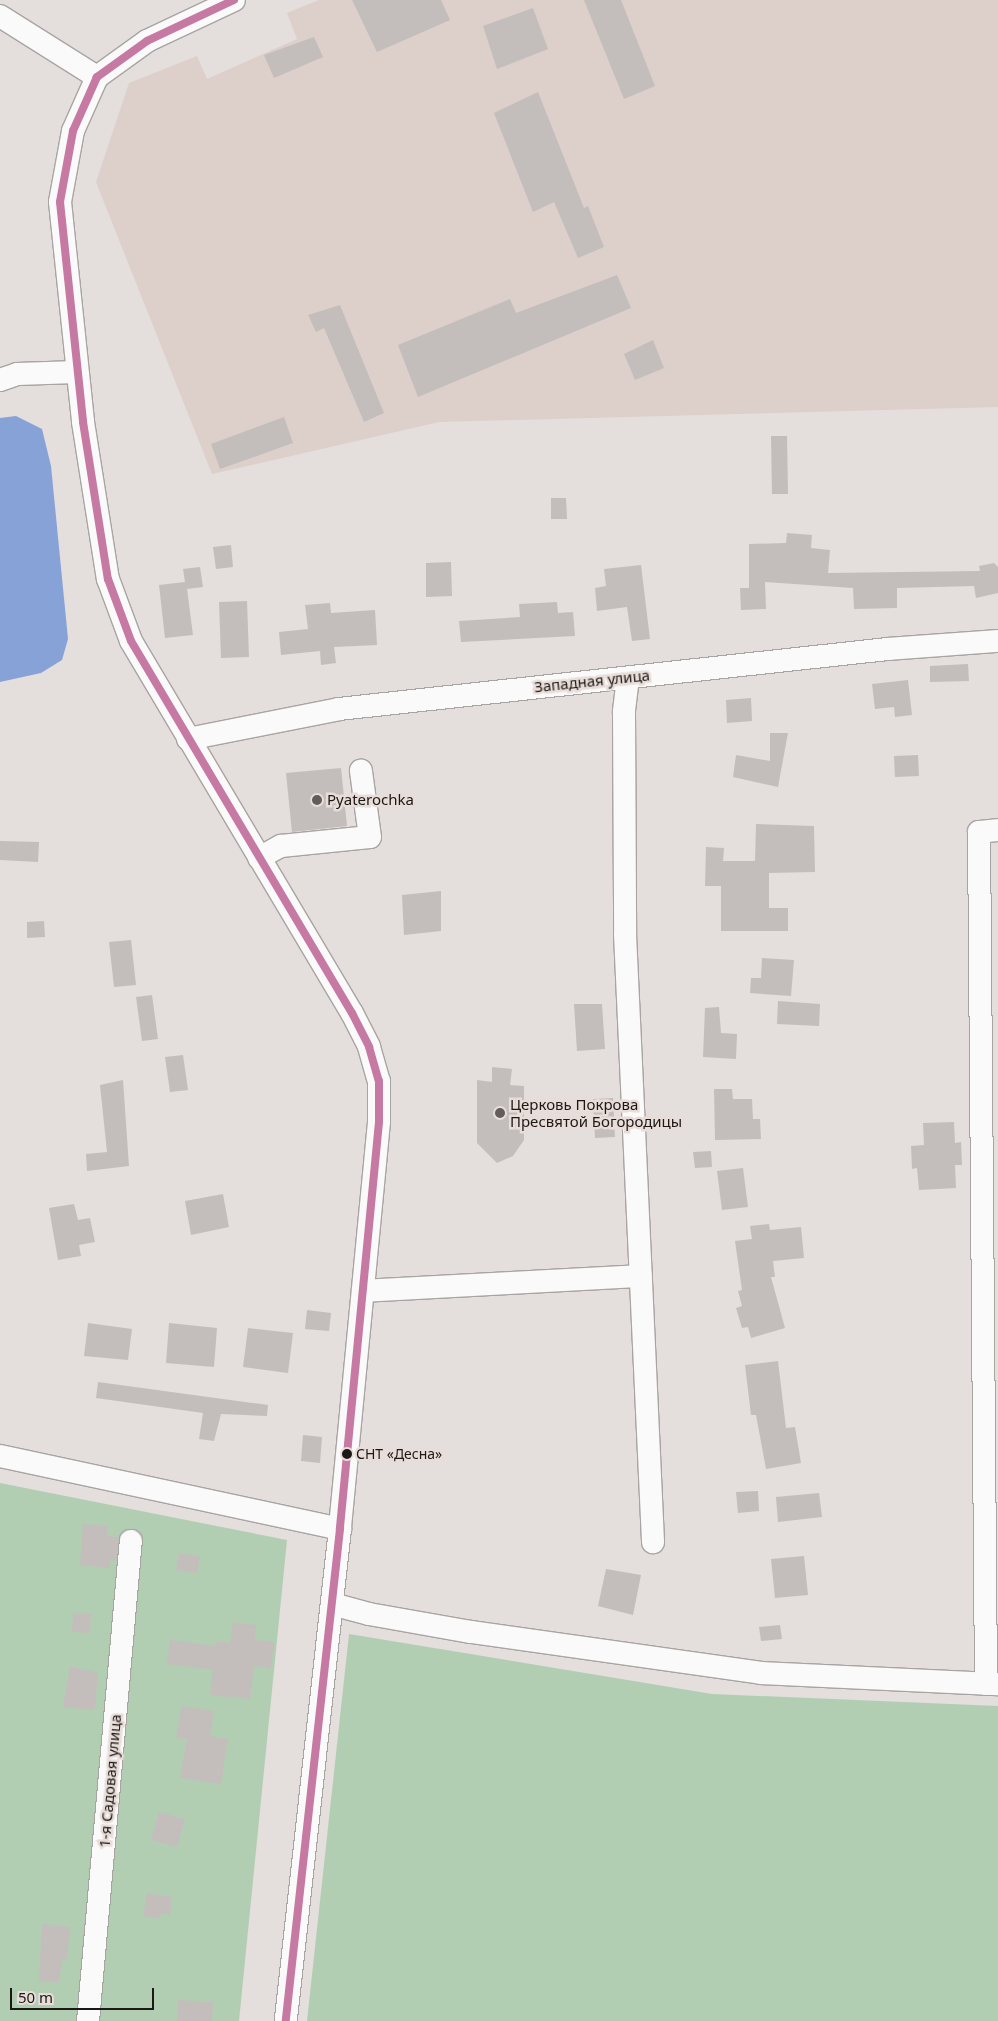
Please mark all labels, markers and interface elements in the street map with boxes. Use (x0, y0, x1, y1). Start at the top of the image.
street label: Западная улица (533, 666, 651, 696)
place label: Pyaterochka (327, 791, 414, 809)
marker: Pyaterochka (311, 794, 323, 806)
place label: Церковь Покрова Пресвятой Богородицы (510, 1095, 682, 1130)
marker: Церковь Покрова Пресвятой Богородицы (494, 1107, 506, 1119)
place label: СНТ «Десна» (356, 1446, 442, 1462)
marker: СНТ «Десна» (342, 1449, 352, 1459)
street label: 1-я Садовая улица (95, 1714, 125, 1848)
scale bar (12, 1978, 156, 2010)
text: 50 m (18, 1987, 53, 2007)

